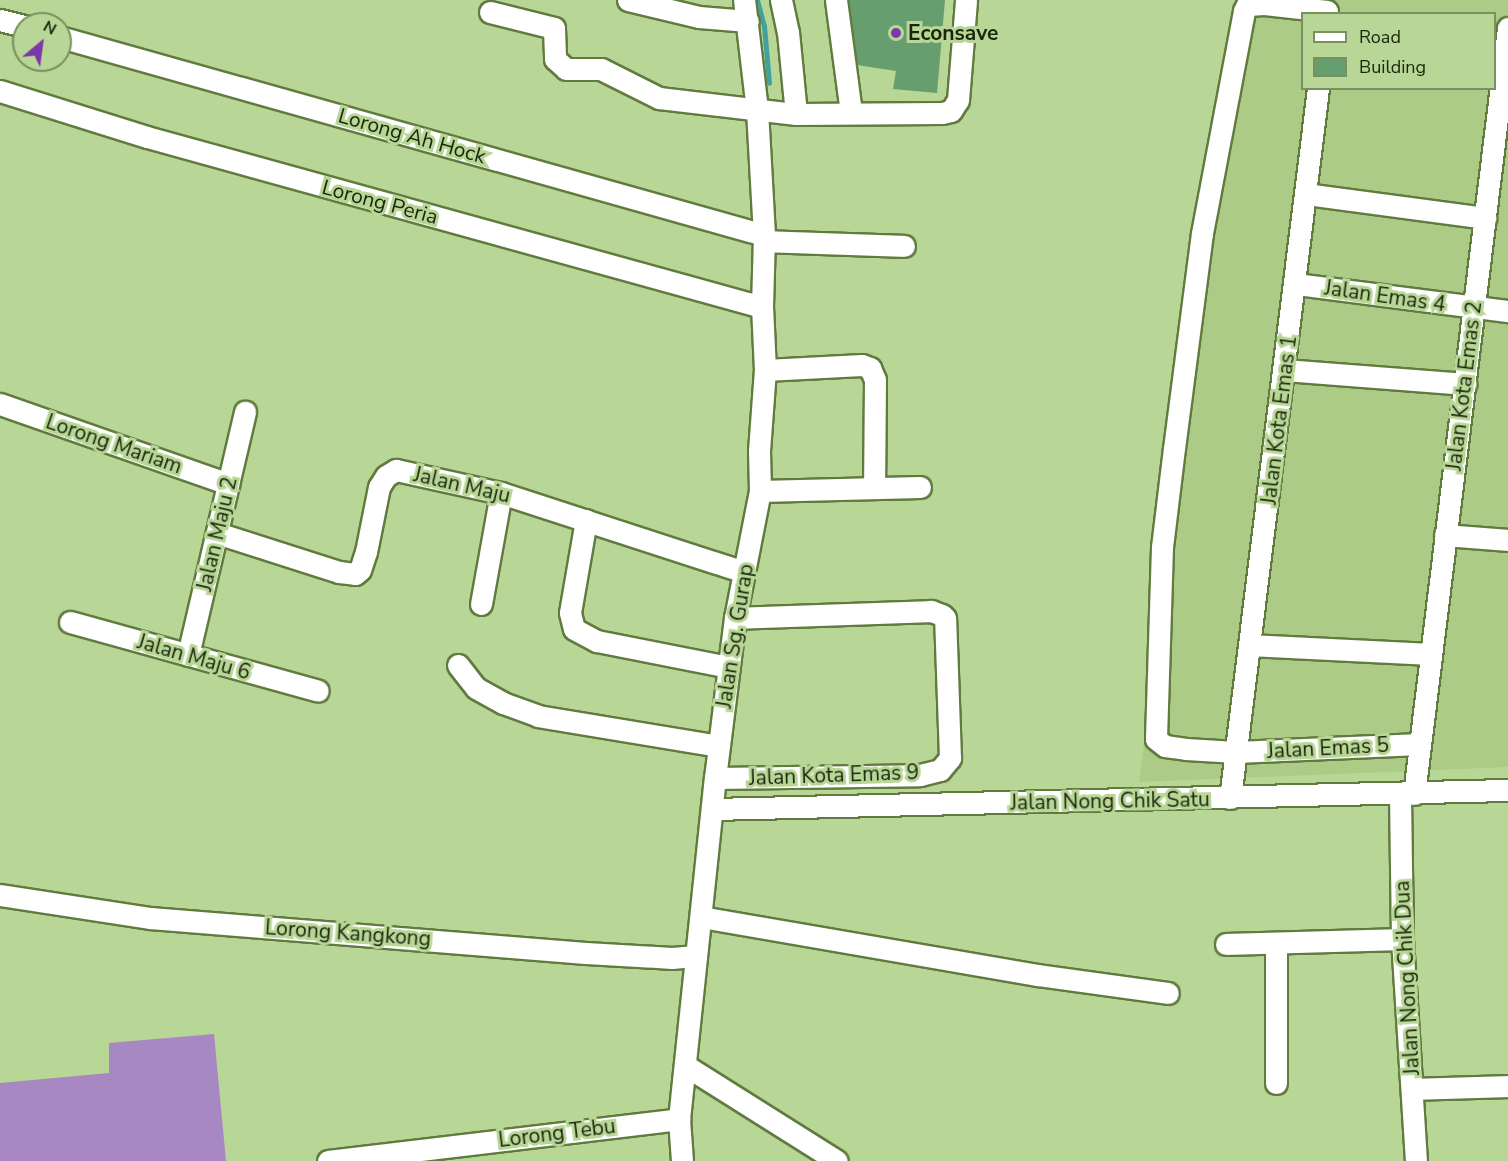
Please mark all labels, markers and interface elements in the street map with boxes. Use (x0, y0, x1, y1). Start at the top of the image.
north arrow (12, 12, 72, 72)
legend (1301, 12, 1496, 90)
text: N (39, 15, 60, 41)
place label: Econsave (908, 20, 998, 46)
text: Road (1359, 25, 1401, 49)
marker: Econsave (889, 26, 903, 40)
text: Building (1359, 55, 1426, 79)
street label: Lorong Ah Hock (335, 103, 489, 169)
street label: Lorong Peria (319, 174, 441, 230)
street label: Jalan Emas 4 (1323, 275, 1447, 317)
street label: Jalan Kota Emas 2 (1441, 300, 1487, 472)
street label: Jalan Kota Emas 1 (1256, 334, 1302, 506)
street label: Lorong Mariam (43, 409, 185, 479)
street label: Jalan Maju (411, 462, 513, 508)
street label: Jalan Maju 2 (192, 474, 242, 594)
street label: Jalan Sg. Gurap (711, 562, 759, 710)
street label: Jalan Maju 6 (135, 629, 253, 685)
street label: Jalan Emas 5 (1266, 732, 1390, 764)
street label: Jalan Kota Emas 9 (748, 759, 920, 791)
street label: Jalan Nong Chik Satu (1010, 787, 1210, 815)
street label: Jalan Nong Chik Dua (1389, 880, 1425, 1076)
street label: Lorong Kangkong (264, 915, 432, 951)
street label: Lorong Tebu (497, 1113, 617, 1153)

